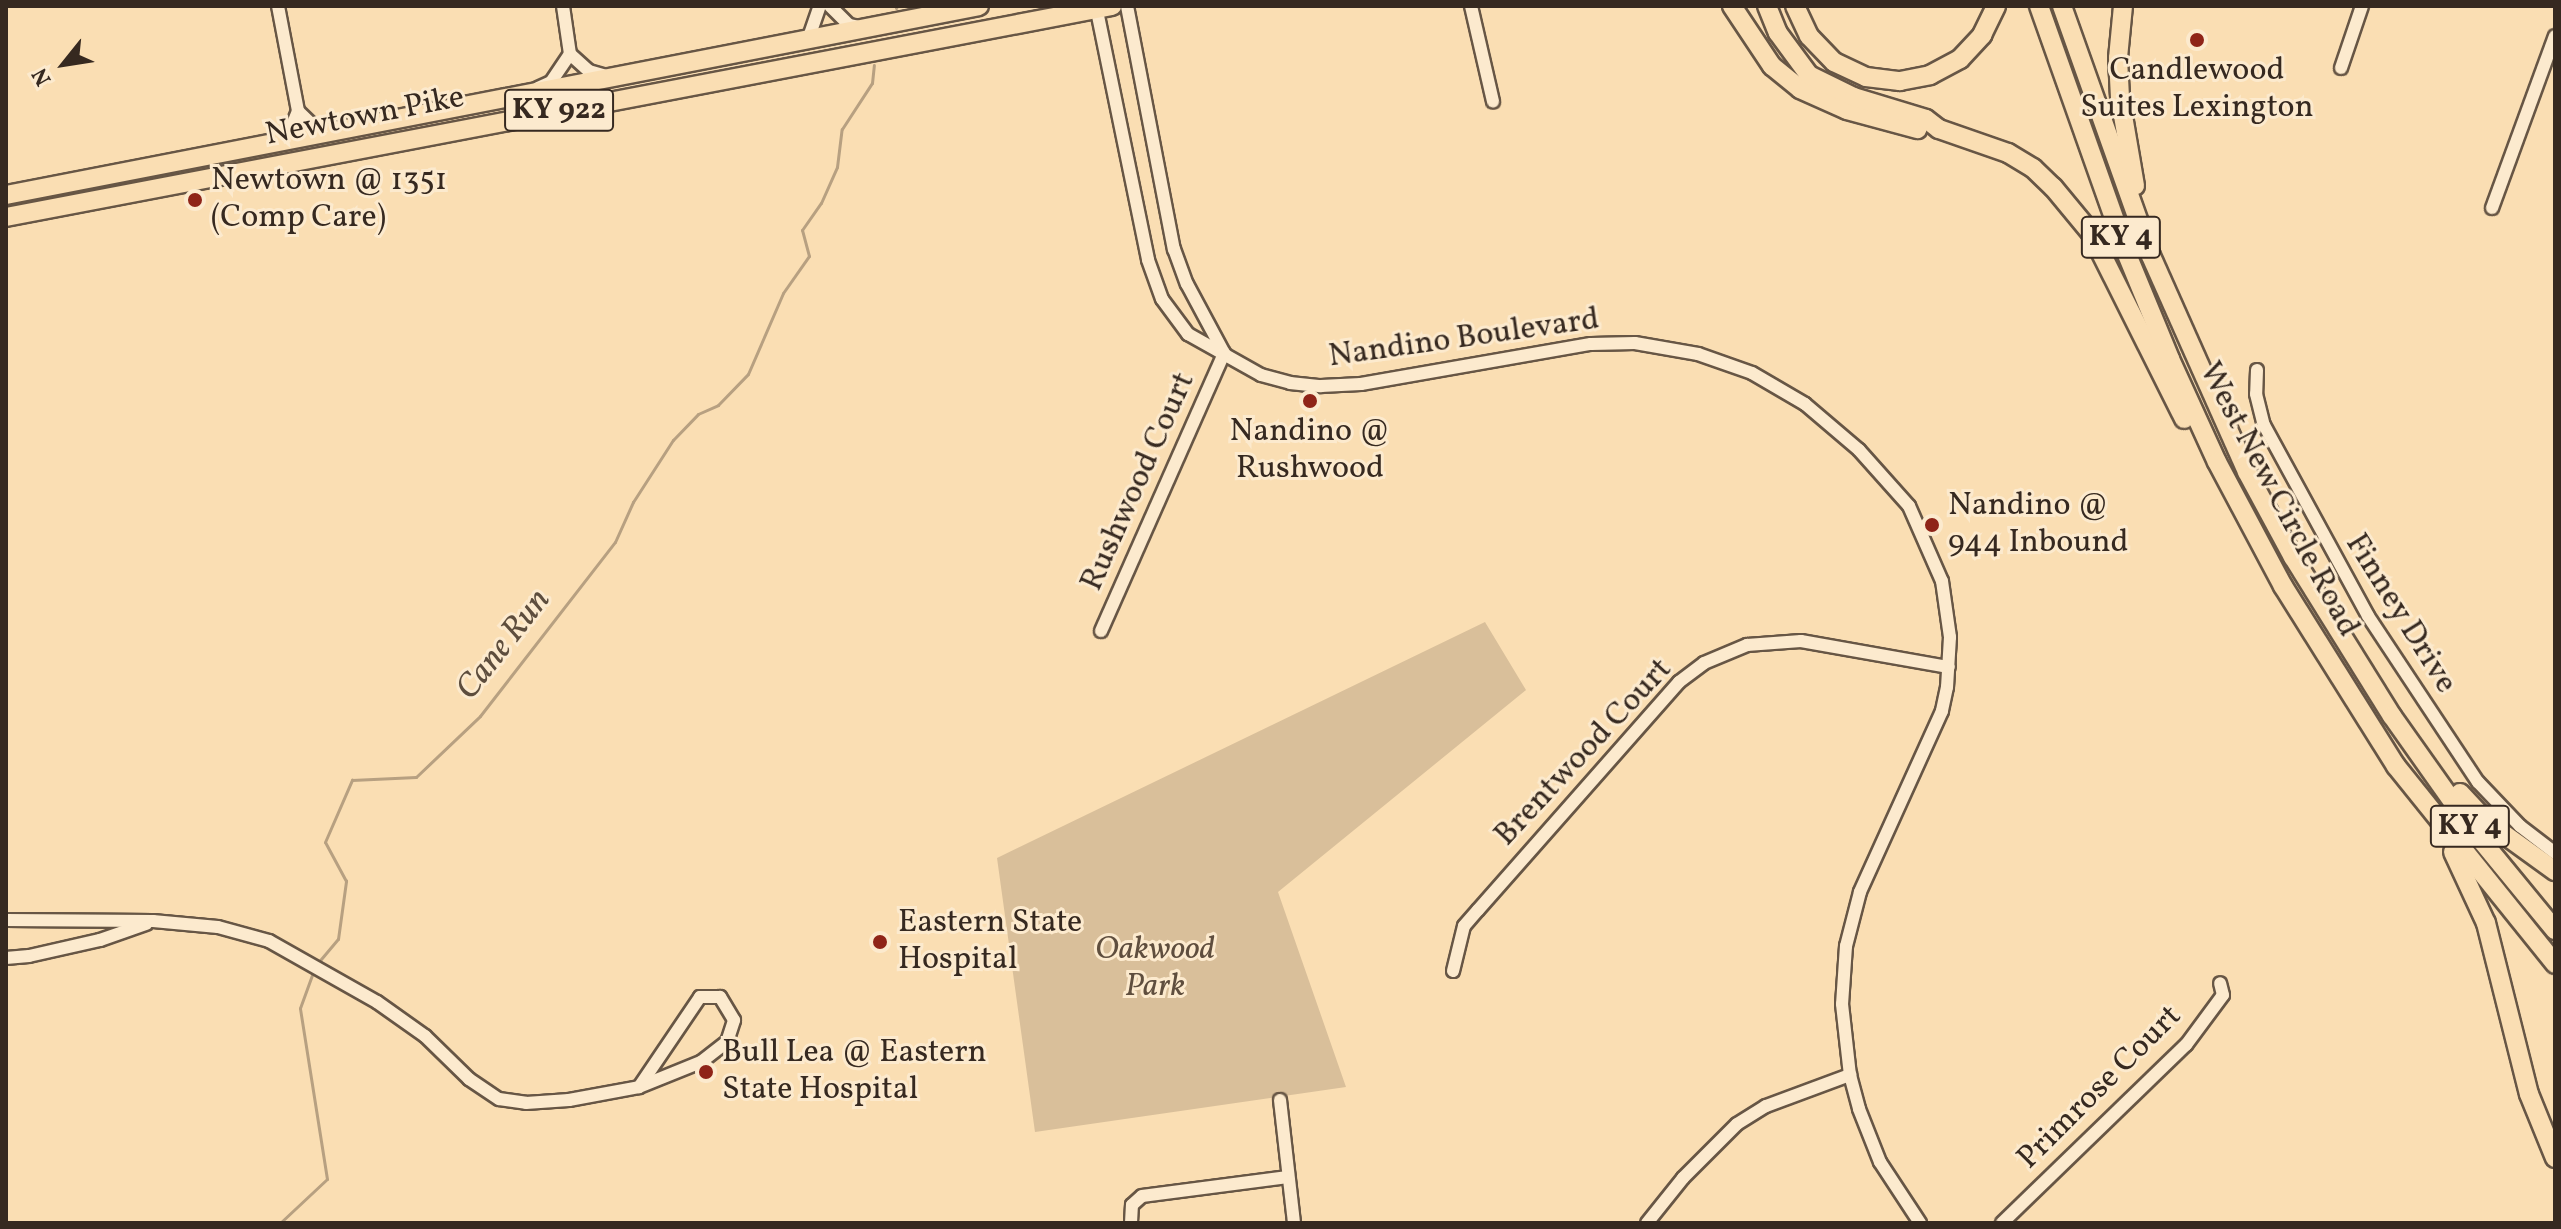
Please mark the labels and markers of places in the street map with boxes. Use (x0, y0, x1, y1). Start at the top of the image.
marker: Candlewood Suites Lexington (2188, 31, 2206, 49)
place label: Candlewood Suites Lexington (2080, 53, 2314, 128)
place label: Newtown @ 1351 (Comp Care) (211, 163, 447, 238)
marker: Newtown @ 1351 (Comp Care) (186, 191, 204, 209)
marker: Nandino @ Rushwood (1301, 392, 1319, 410)
place label: Nandino @ Rushwood (1230, 414, 1390, 489)
place label: Nandino @ 944 Inbound (1948, 488, 2129, 563)
marker: Nandino @ 944 Inbound (1923, 516, 1941, 534)
place label: Eastern State Hospital (898, 905, 1082, 980)
marker: Eastern State Hospital (869, 931, 891, 953)
place label: Bull Lea @ Eastern State Hospital (722, 1035, 987, 1110)
marker: Bull Lea @ Eastern State Hospital (697, 1063, 715, 1081)

